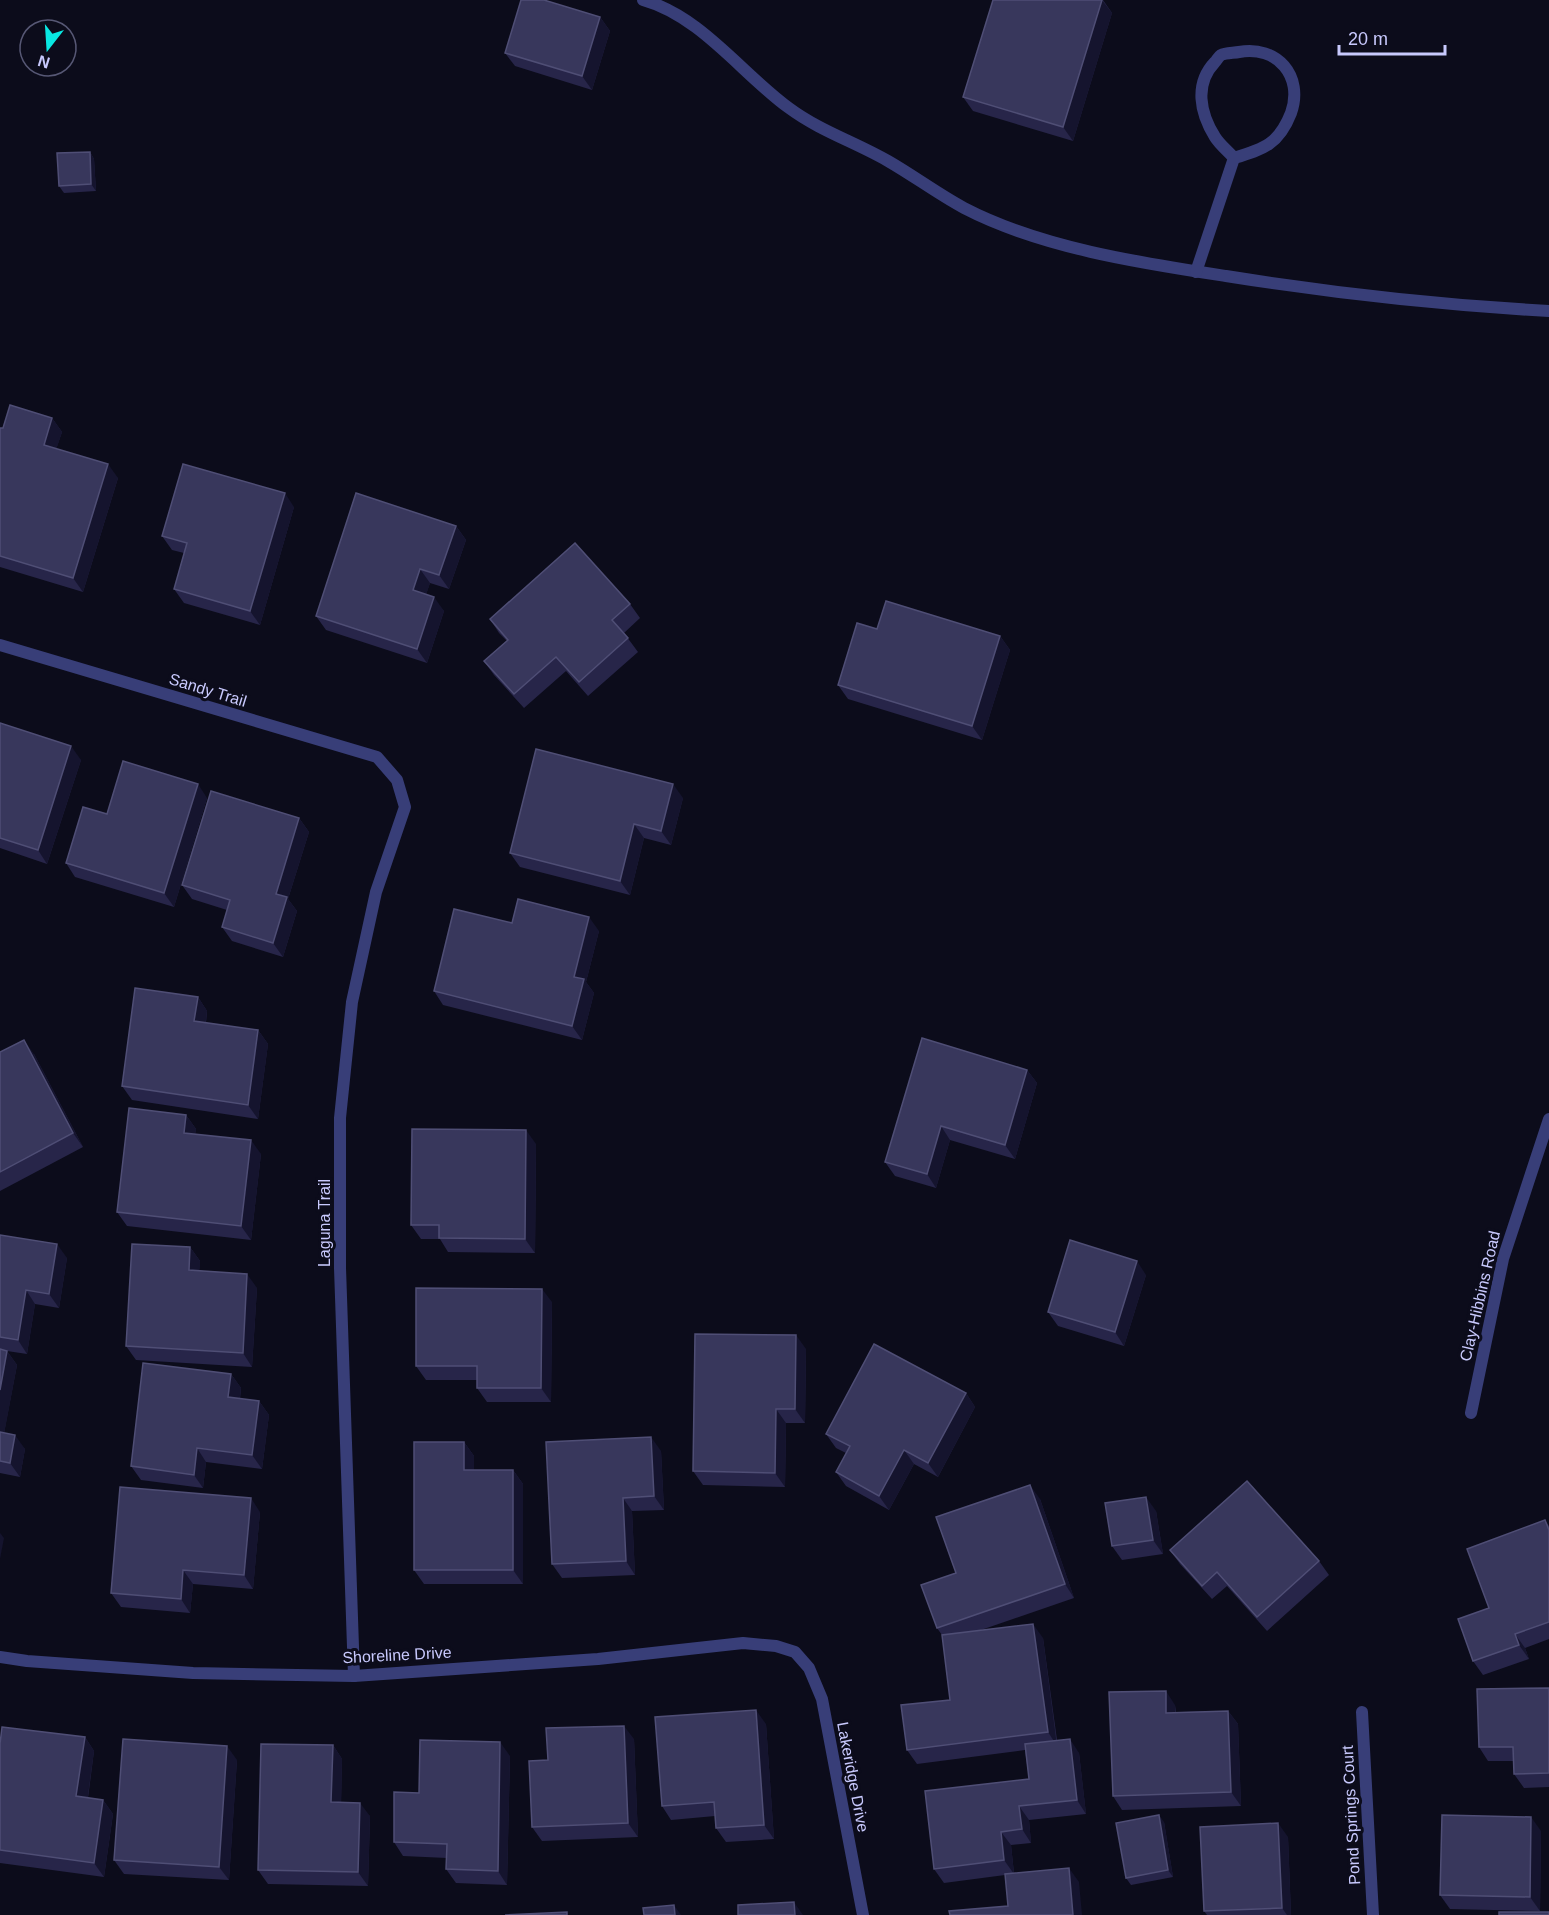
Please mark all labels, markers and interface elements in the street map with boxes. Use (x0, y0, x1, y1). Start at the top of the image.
north arrow (18, 18, 78, 78)
scale bar (1339, 18, 1446, 56)
text: 20 m (1348, 29, 1388, 49)
text: N (36, 52, 52, 72)
street label: Sandy Trail (167, 670, 249, 710)
street label: Laguna Trail (316, 1179, 333, 1267)
street label: Clay-Hibbins Road (1457, 1229, 1503, 1363)
street label: Shoreline Drive (342, 1644, 452, 1666)
street label: Lakeridge Drive (834, 1720, 872, 1834)
street label: Pond Springs Court (1339, 1744, 1363, 1885)

